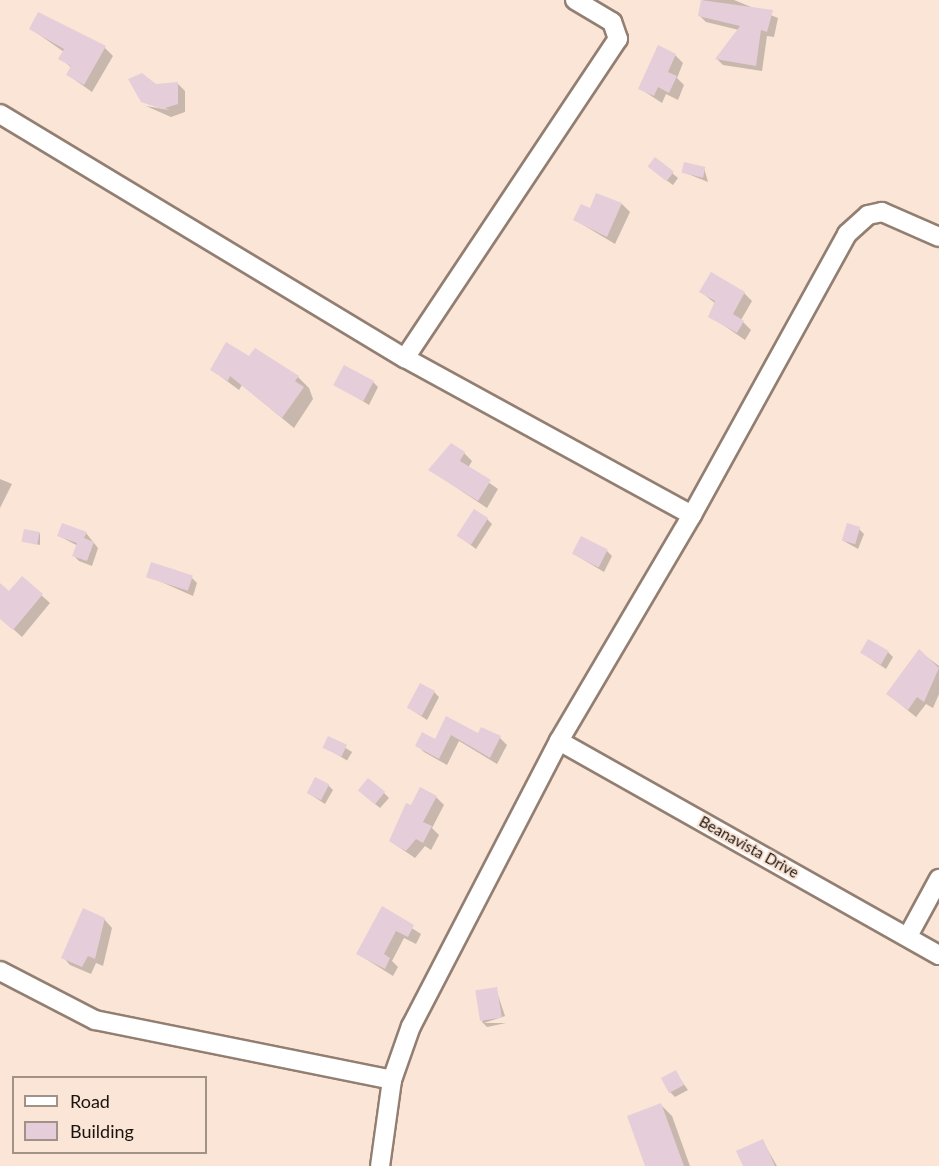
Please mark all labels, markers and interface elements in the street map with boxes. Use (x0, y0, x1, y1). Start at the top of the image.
street label: Beanavista Drive (696, 812, 802, 882)
legend (12, 1076, 207, 1154)
text: Road (70, 1090, 110, 1112)
text: Building (70, 1120, 134, 1142)

